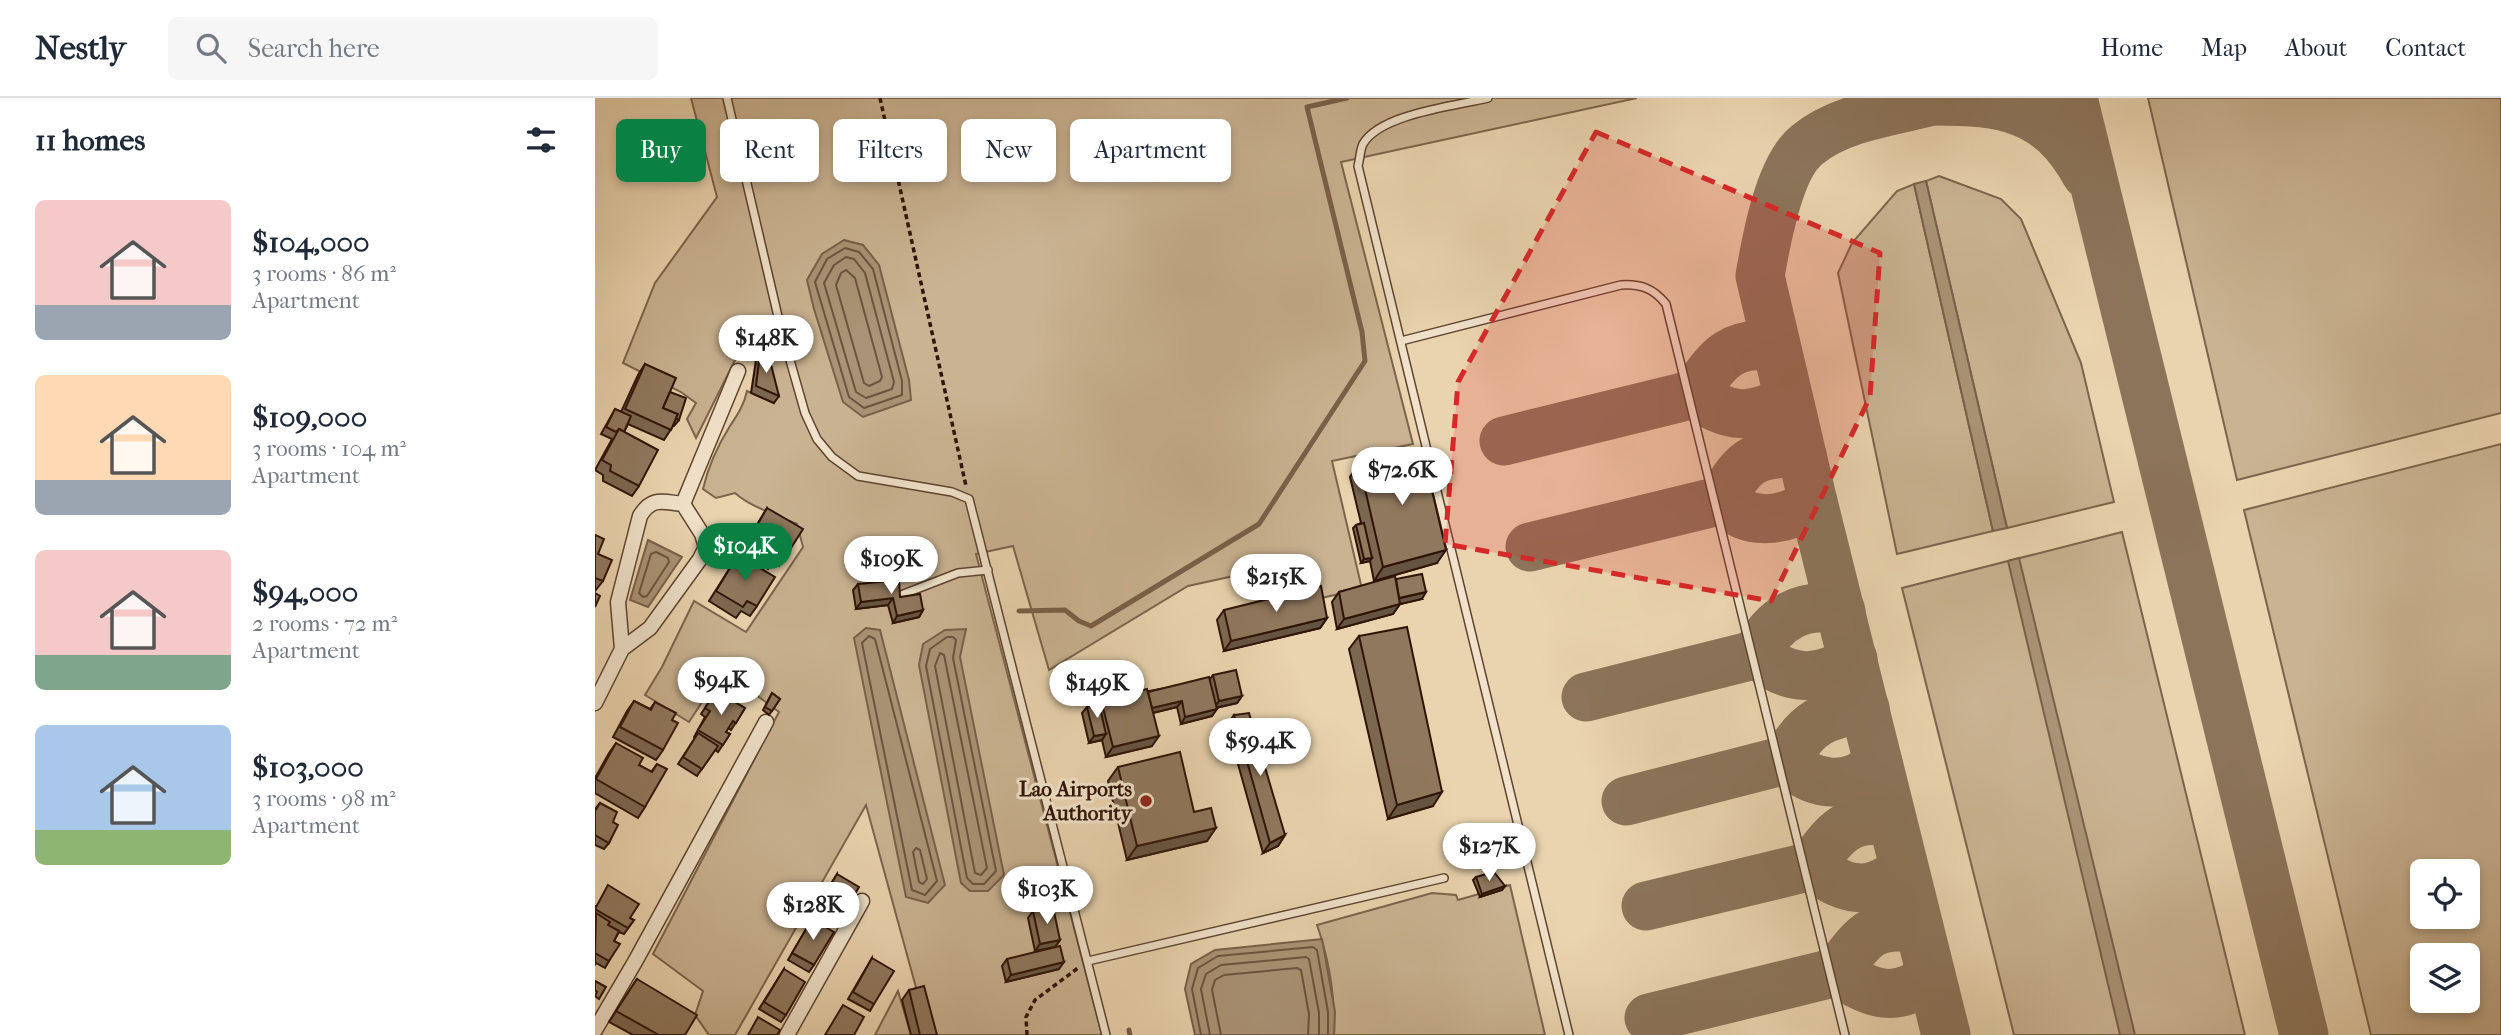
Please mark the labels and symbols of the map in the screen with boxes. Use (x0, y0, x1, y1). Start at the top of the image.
pin: $148K (717, 316, 815, 375)
pin: $72.6K (1345, 448, 1459, 507)
pin: $104K (696, 524, 794, 583)
pin: $109K (842, 536, 940, 596)
pin: $215K (1227, 554, 1325, 614)
pin: $94K (680, 658, 762, 717)
pin: $149K (1048, 660, 1146, 720)
pin: $59.4K (1203, 718, 1317, 778)
place label: Lao Airports Authority (1019, 777, 1134, 825)
marker: Lao Airports Authority (1138, 793, 1154, 809)
pin: $127K (1440, 824, 1538, 883)
pin: $103K (998, 866, 1096, 926)
pin: $128K (764, 882, 862, 942)

